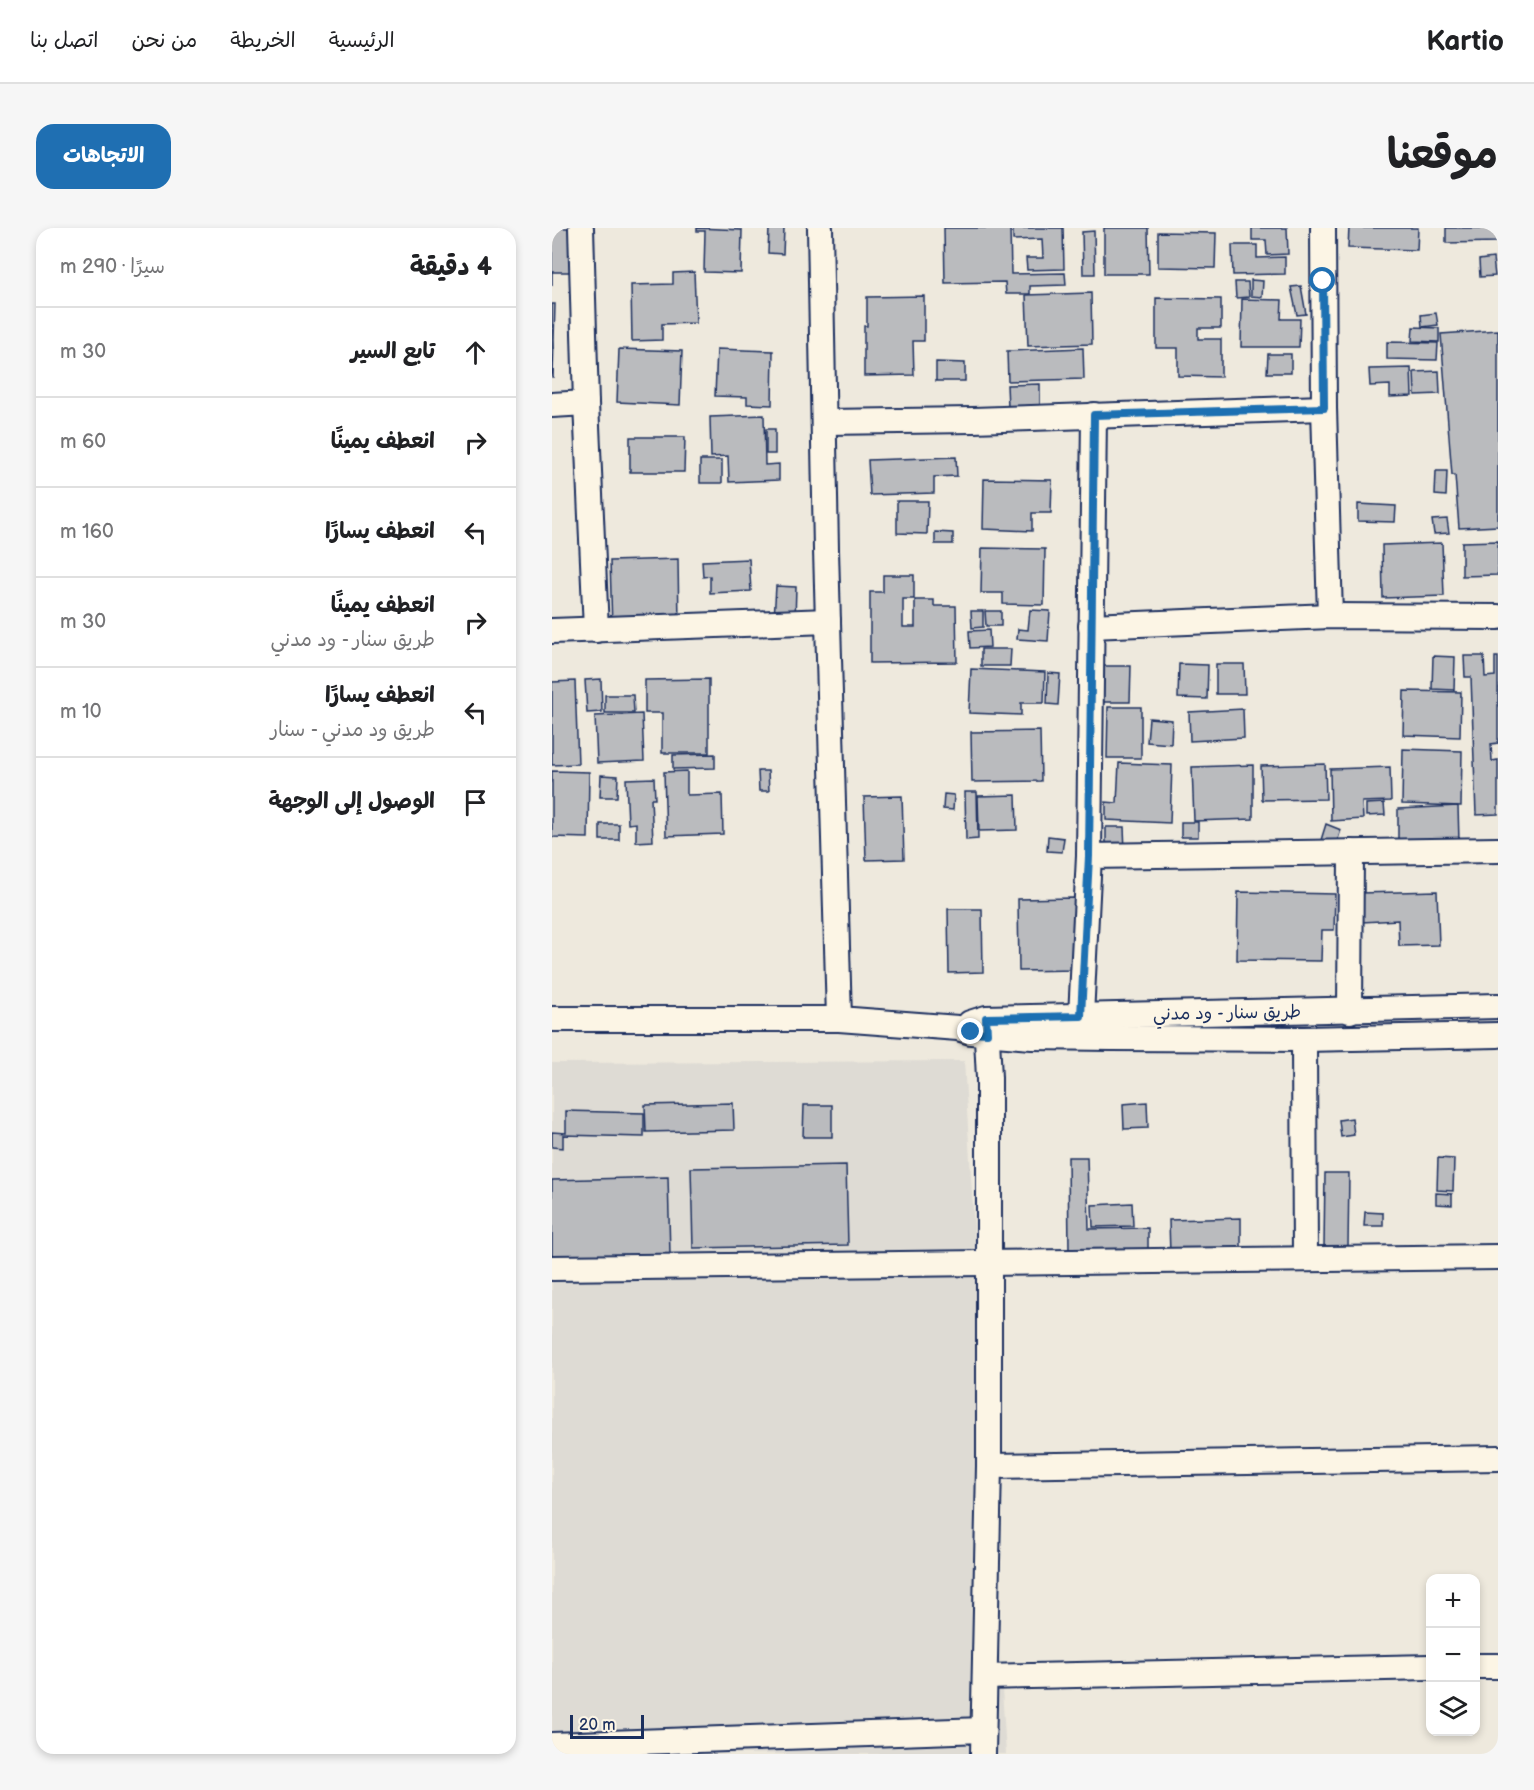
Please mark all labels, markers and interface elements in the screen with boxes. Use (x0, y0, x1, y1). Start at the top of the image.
text: Kartio (1426, 25, 1504, 58)
text: اتصل بنا (30, 28, 98, 53)
text: من نحن (131, 28, 197, 53)
text: الخريطة (230, 28, 296, 53)
text: الرئيسية (329, 28, 395, 53)
button: الاتجاهات (36, 124, 171, 189)
text: موقعنا (1387, 130, 1498, 181)
text: 4 دقيقة (410, 252, 492, 283)
text: سيرًا · 290 m (60, 255, 165, 279)
route start (1309, 267, 1335, 293)
icon: ahead (459, 336, 492, 369)
text: تابع السير (351, 338, 435, 365)
text: 30 m (60, 340, 106, 364)
icon: right (459, 426, 492, 459)
text: انعطف يمينًا (331, 428, 435, 455)
text: 60 m (60, 430, 106, 454)
icon: left (459, 516, 492, 549)
text: انعطف يسارًا (325, 518, 435, 545)
text: 160 m (60, 520, 114, 544)
text: انعطف يمينًا (331, 592, 435, 619)
icon: right (459, 606, 492, 639)
text: 30 m (60, 610, 106, 634)
text: طريق سنار - ود مدني (270, 628, 435, 652)
text: انعطف يسارًا (325, 682, 435, 709)
icon: left (459, 696, 492, 729)
text: 10 m (60, 700, 101, 724)
text: طريق ود مدني - سنار (270, 718, 435, 742)
icon: arrive (459, 786, 492, 819)
text: الوصول إلى الوجهة (268, 788, 435, 815)
street label: طريق سنار - ود مدني (1153, 1001, 1301, 1030)
route end (957, 1018, 983, 1044)
map controls (1426, 1574, 1480, 1736)
button: + (1426, 1574, 1480, 1628)
button: − (1426, 1628, 1480, 1682)
button: layers (1426, 1682, 1480, 1736)
scale bar (570, 1712, 644, 1740)
text: 20 m (579, 1716, 615, 1735)

